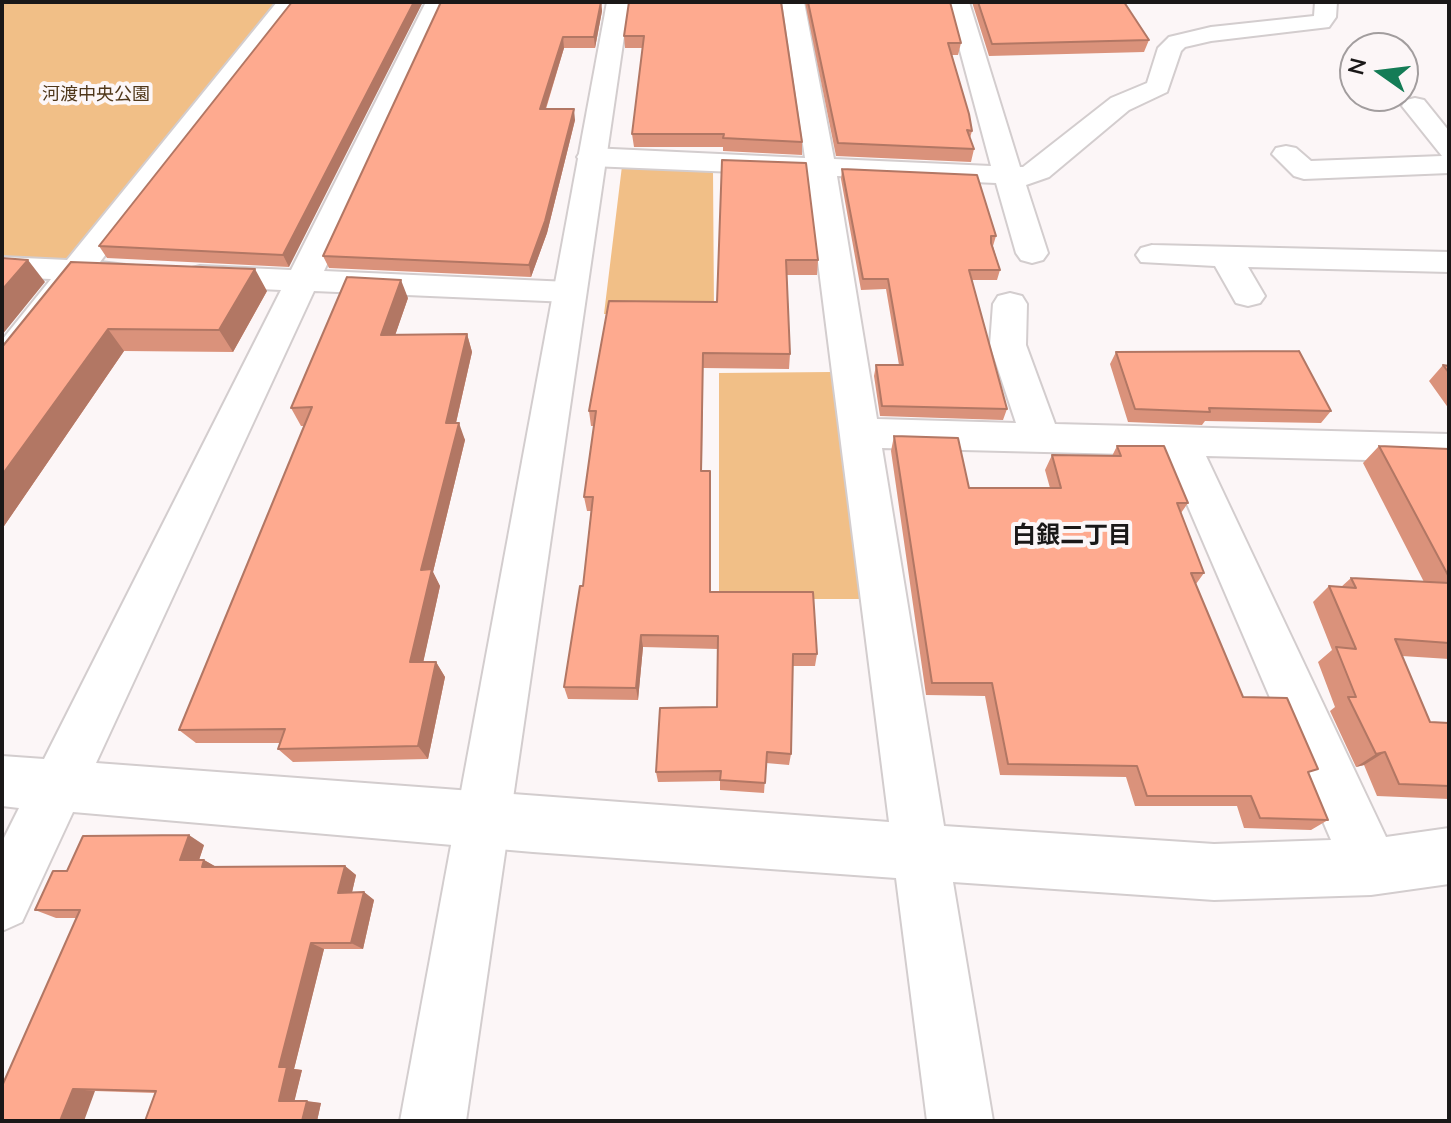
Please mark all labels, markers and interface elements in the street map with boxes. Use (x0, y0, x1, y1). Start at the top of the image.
north arrow (1339, 32, 1419, 112)
text: N (1341, 55, 1374, 78)
park label: 河渡中央公園 (42, 85, 150, 107)
district label: 白銀二丁目 (1012, 523, 1132, 551)

